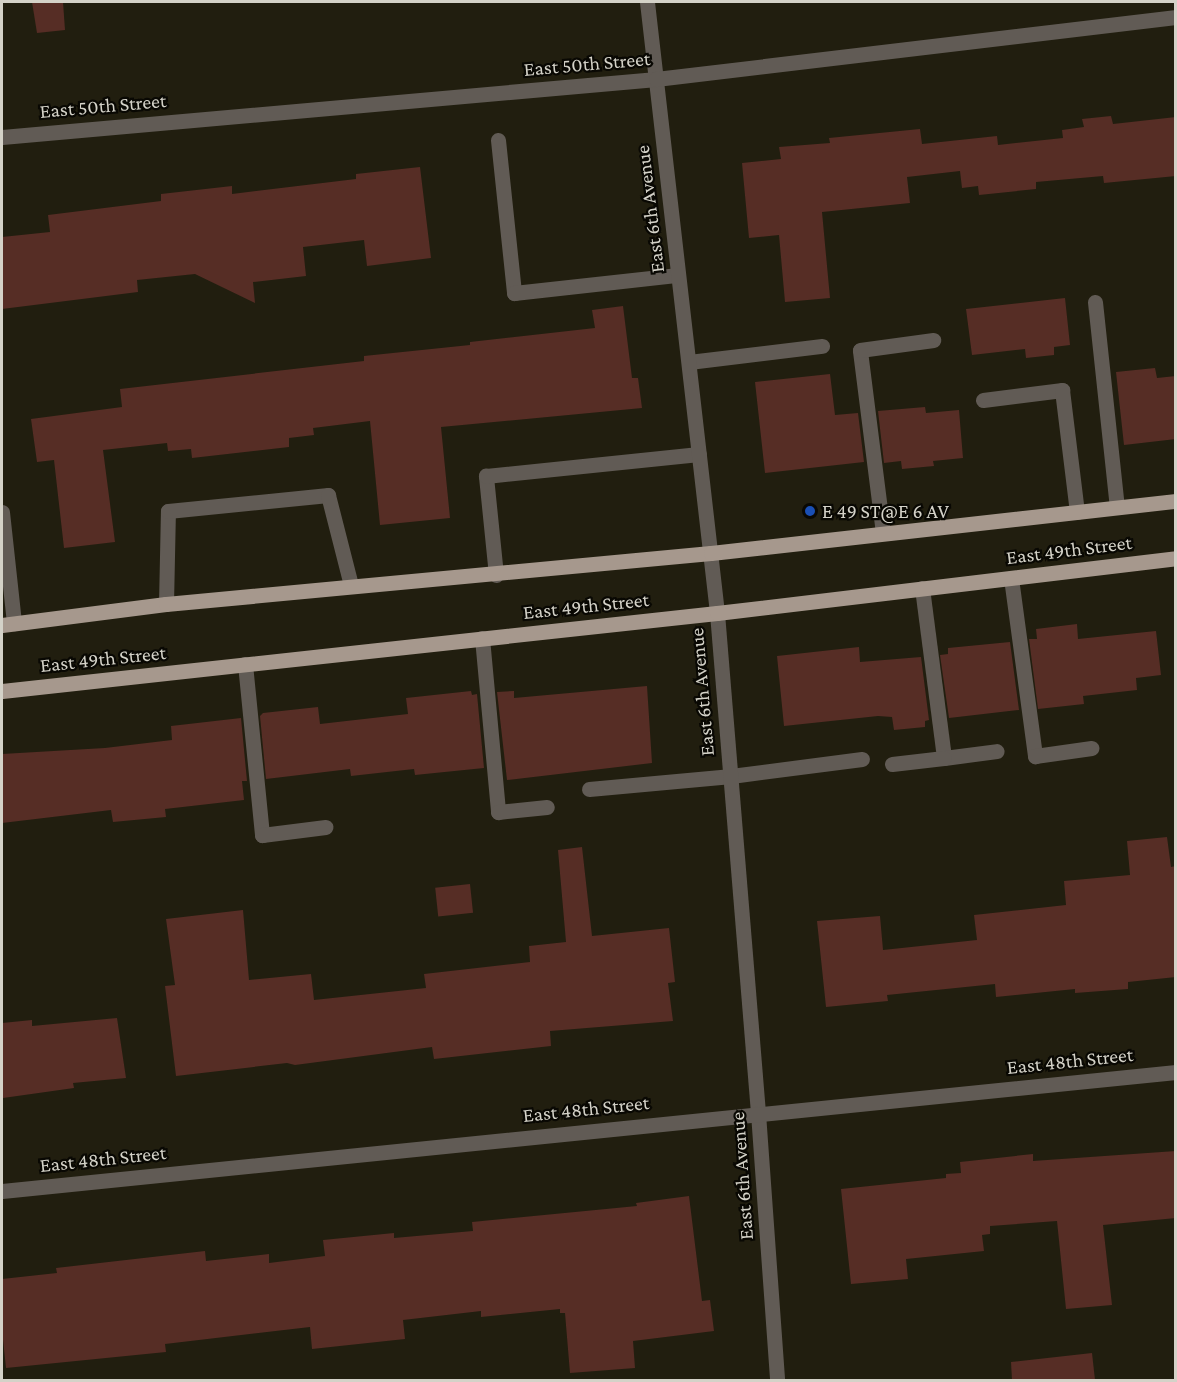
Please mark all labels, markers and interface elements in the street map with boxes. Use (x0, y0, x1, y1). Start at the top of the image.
street label: East 50th Street (523, 47, 651, 81)
street label: East 50th Street (39, 89, 167, 123)
street label: East 6th Avenue (630, 144, 670, 274)
place label: E 49 ST@E 6 AV (822, 499, 949, 523)
marker: E 49 ST@E 6 AV (803, 504, 817, 518)
street label: East 49th Street (1005, 530, 1133, 570)
street label: East 49th Street (522, 587, 650, 625)
street label: East 6th Avenue (684, 627, 720, 757)
street label: East 49th Street (39, 640, 167, 678)
street label: East 48th Street (1006, 1042, 1134, 1080)
street label: East 48th Street (522, 1090, 650, 1128)
street label: East 6th Avenue (726, 1111, 758, 1241)
street label: East 48th Street (39, 1140, 167, 1178)

